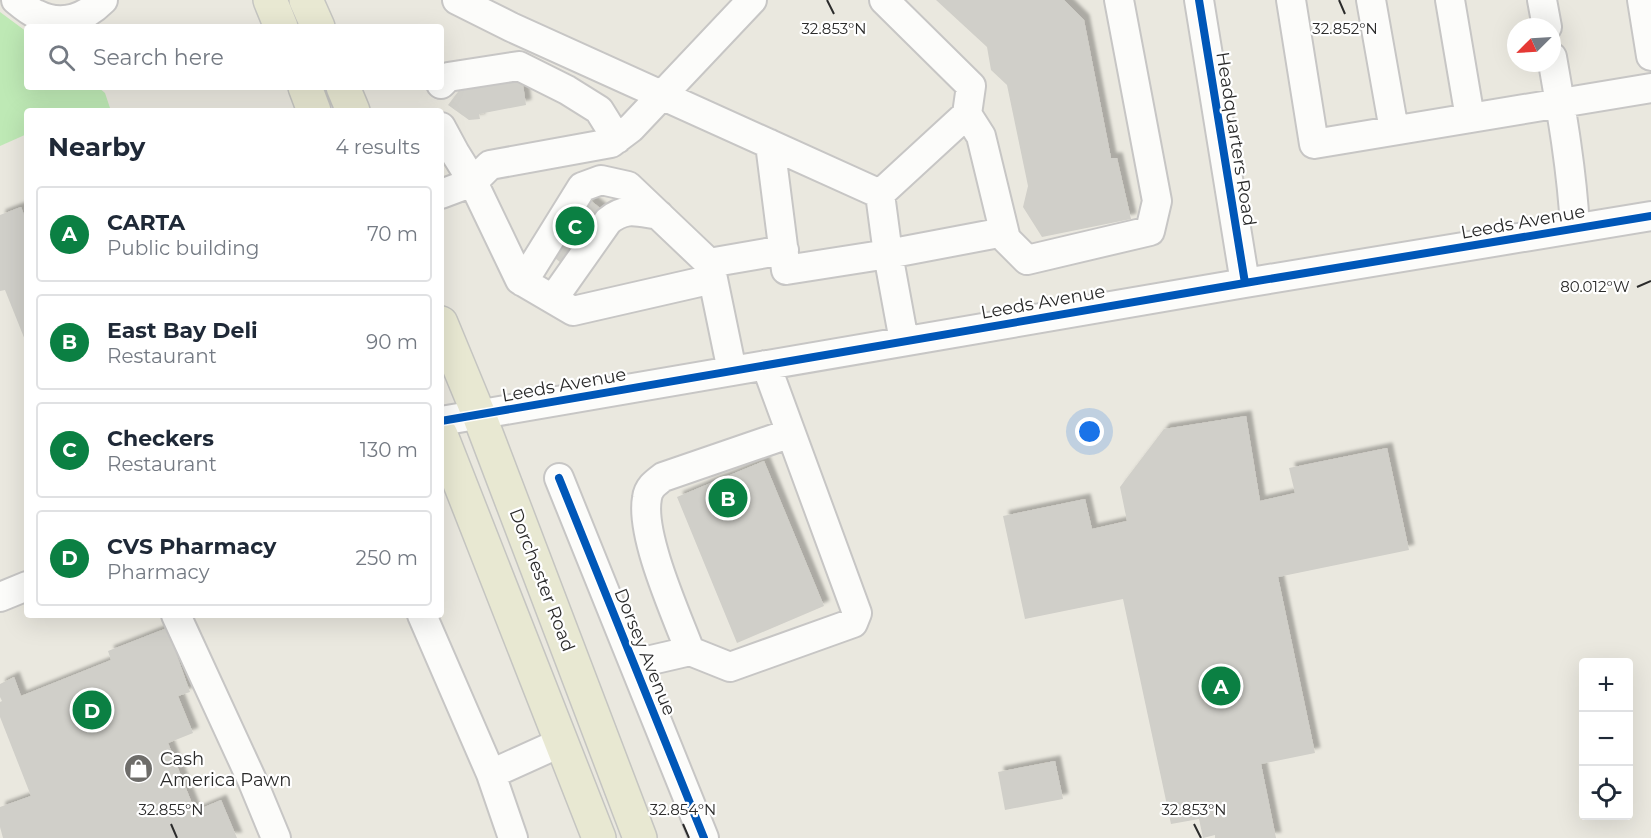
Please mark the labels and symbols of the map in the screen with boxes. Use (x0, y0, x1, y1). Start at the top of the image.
north arrow (1507, 18, 1561, 72)
text: 32.853°N (801, 19, 867, 38)
text: 32.852°N (1312, 19, 1378, 38)
street label: Headquarters Road (1211, 50, 1261, 228)
street label: Leeds Avenue (1459, 200, 1587, 244)
pin: C (556, 204, 594, 248)
text: 80.012°W (1560, 277, 1630, 296)
street label: Leeds Avenue (979, 280, 1107, 324)
street label: Leeds Avenue (500, 363, 628, 407)
your location (1075, 417, 1104, 446)
pin: B (708, 476, 748, 520)
street label: Dorchester Road (505, 505, 579, 655)
street label: Dorsey Avenue (609, 585, 681, 719)
pin: A (1202, 664, 1240, 708)
pin: D (72, 688, 112, 732)
place label: Cash America Pawn (160, 748, 291, 791)
shop icon: Cash America Pawn (123, 753, 155, 785)
text: 32.855°N (138, 800, 204, 819)
text: 32.854°N (650, 800, 716, 819)
text: 32.853°N (1161, 800, 1227, 819)

